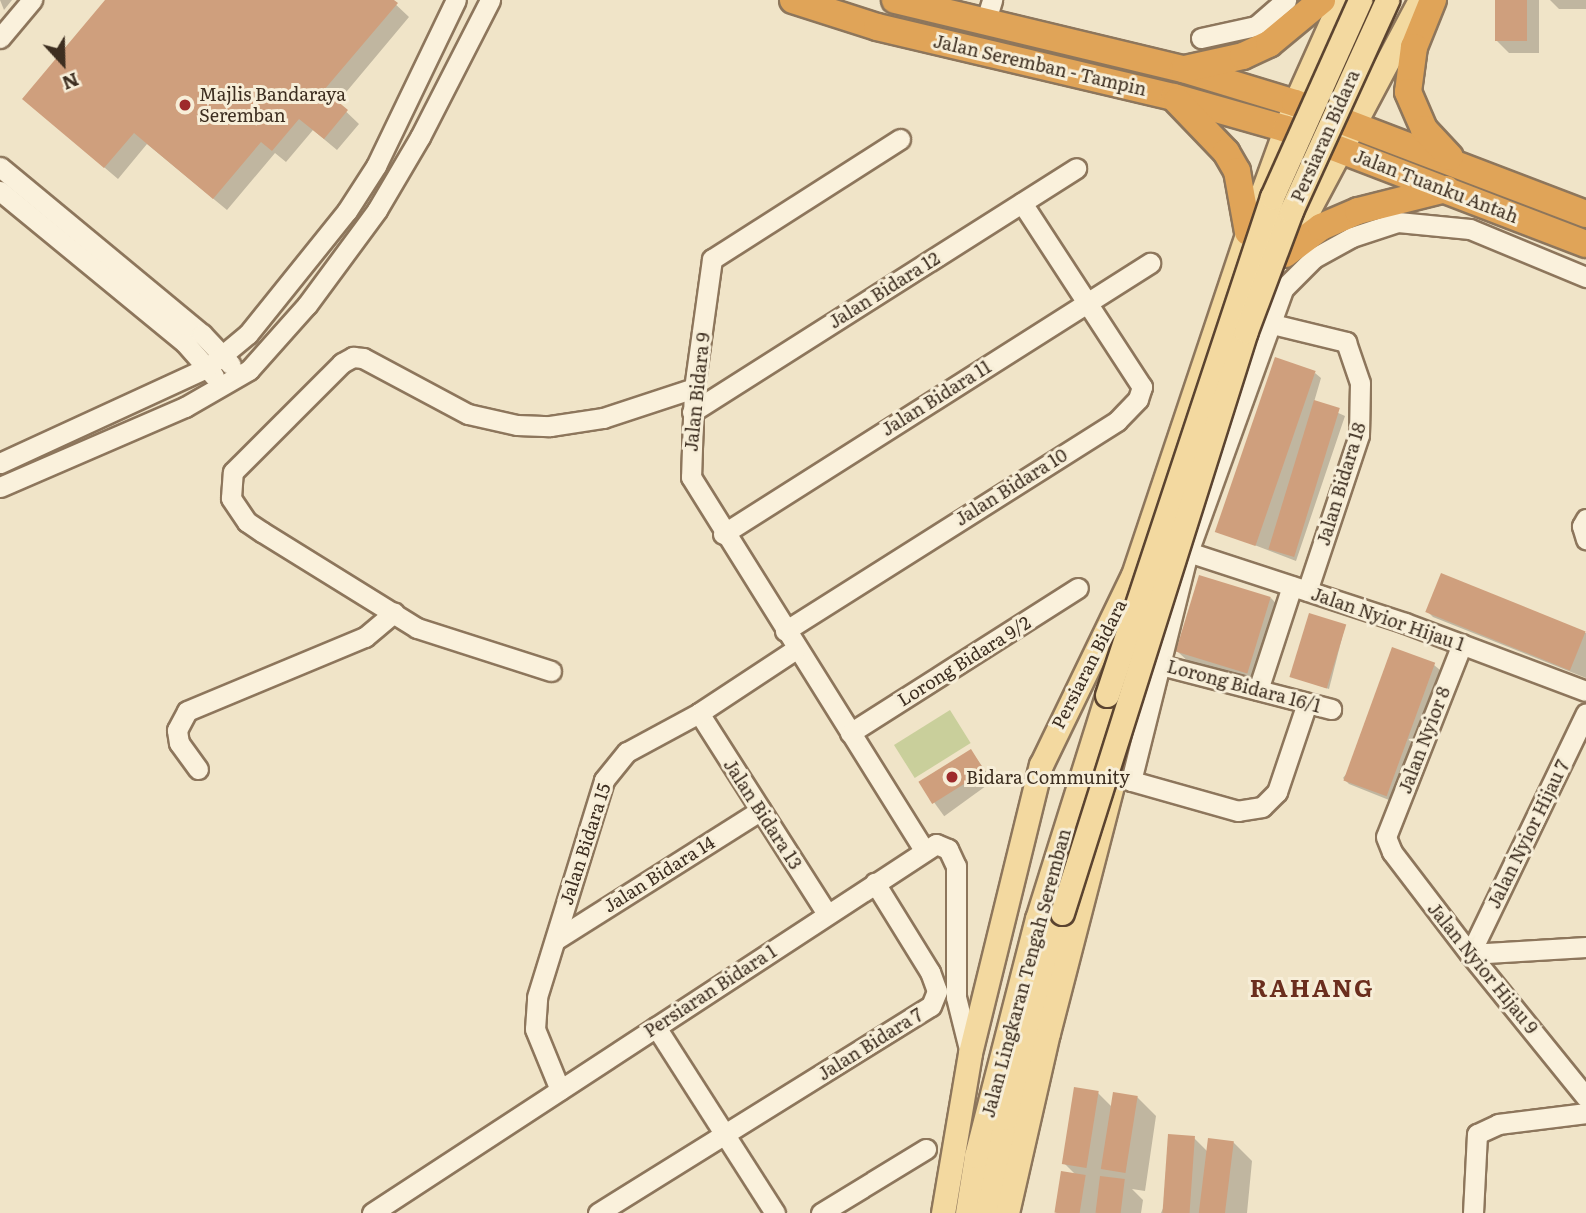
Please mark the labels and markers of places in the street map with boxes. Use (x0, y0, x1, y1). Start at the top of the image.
place label: Majlis Bandaraya Seremban (199, 84, 346, 126)
marker: Majlis Bandaraya Seremban (177, 97, 193, 113)
place label: Bidara Community (966, 766, 1130, 788)
marker: Bidara Community (944, 769, 960, 785)

